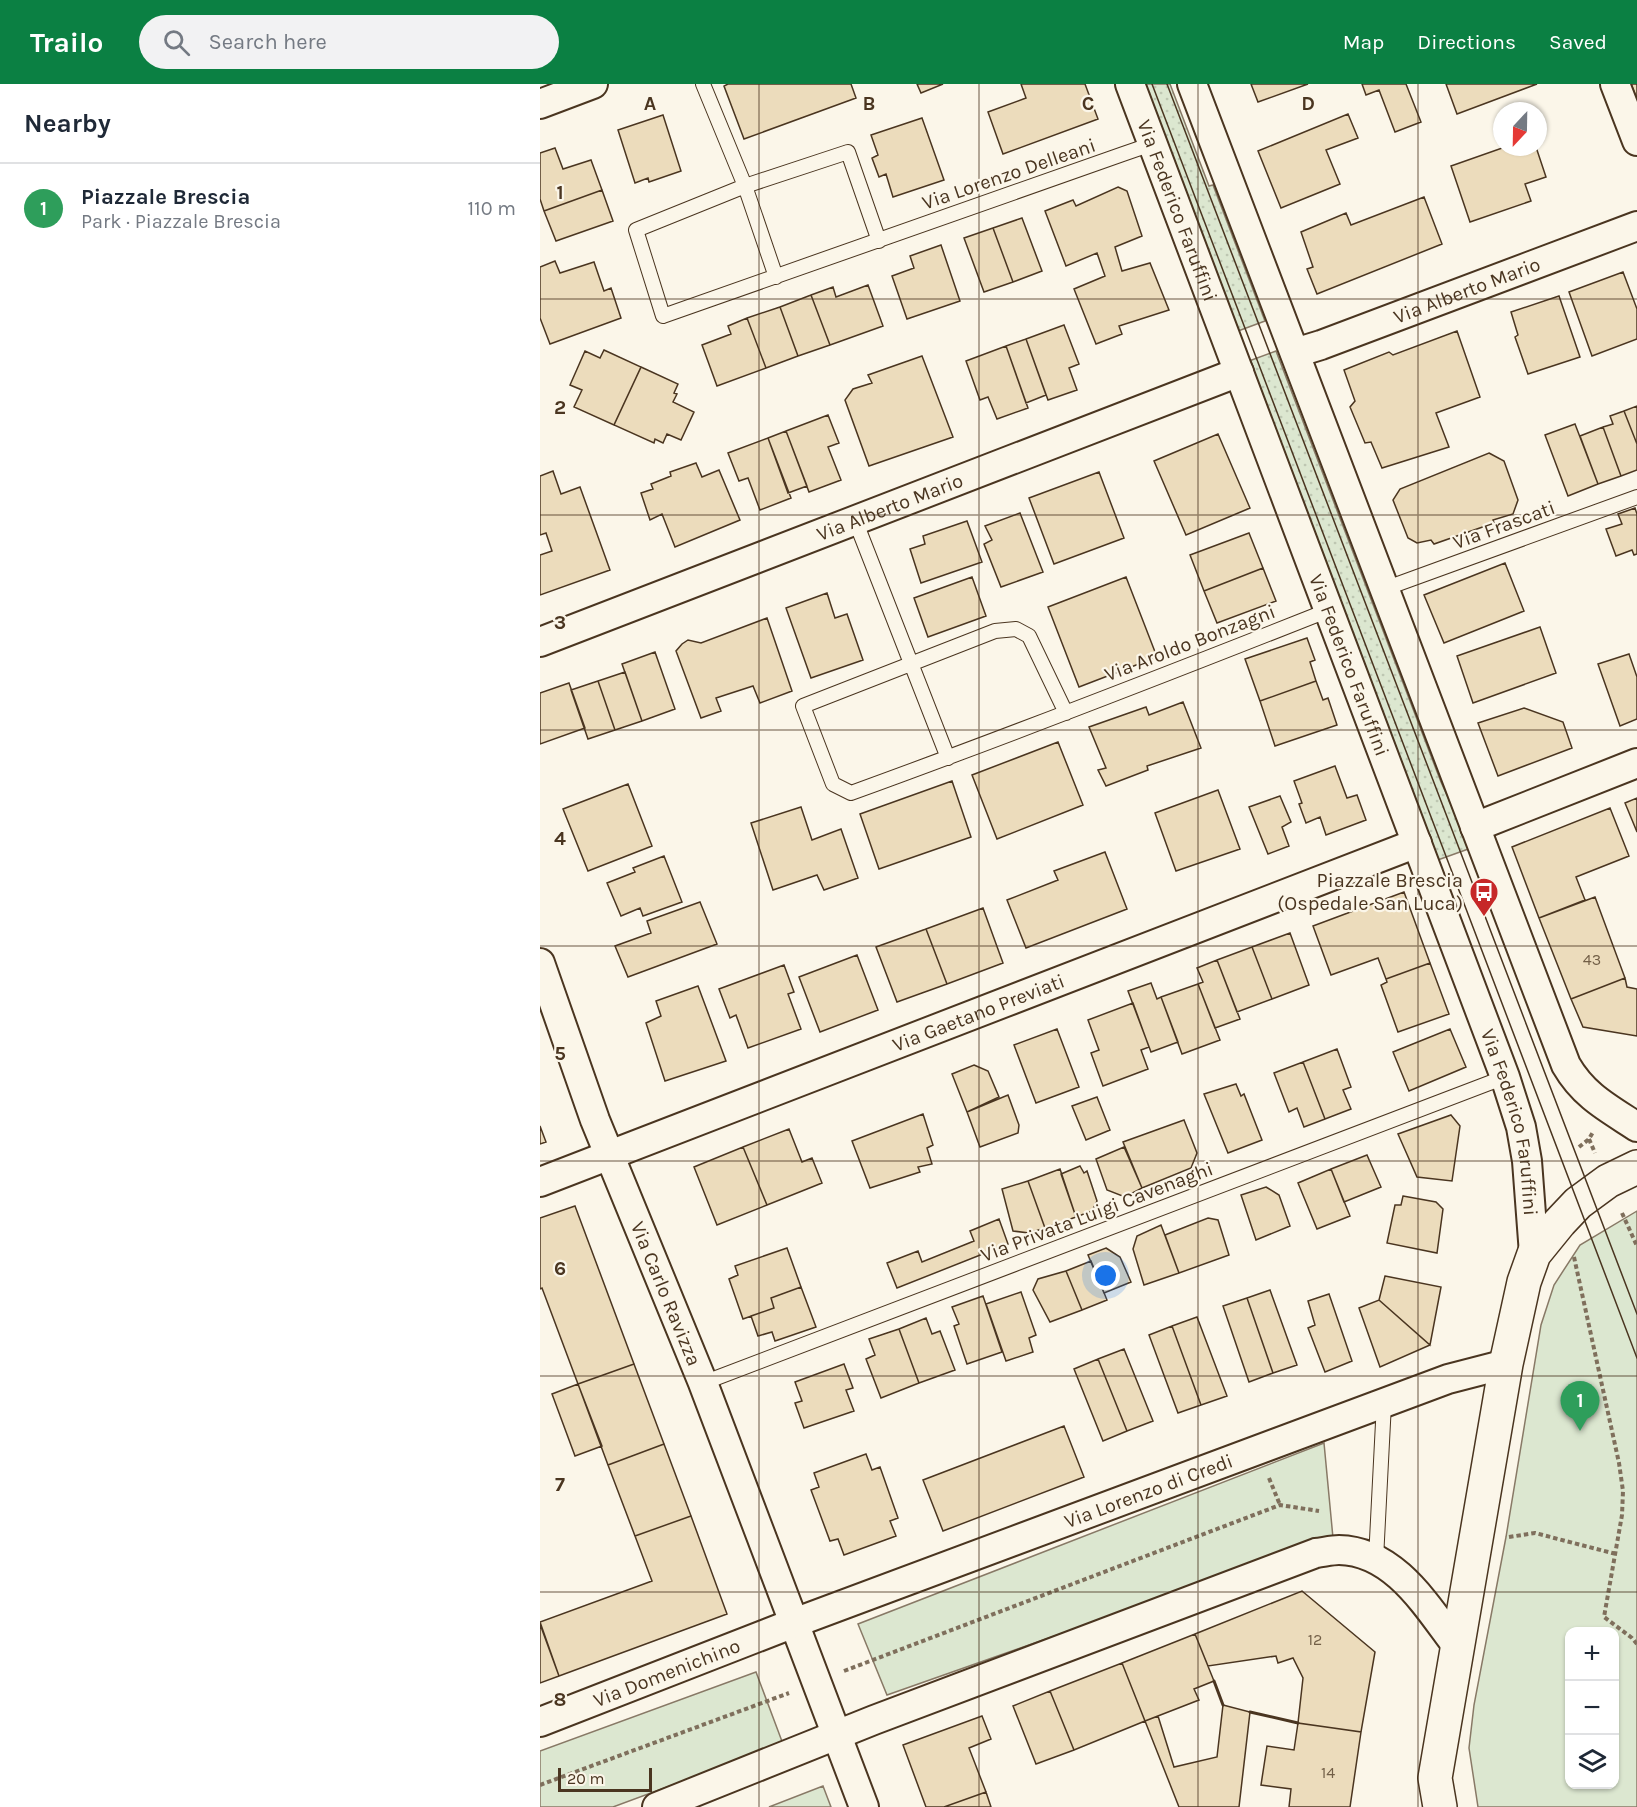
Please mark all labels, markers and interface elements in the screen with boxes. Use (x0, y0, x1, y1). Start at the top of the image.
search box (139, 15, 559, 69)
text: Trailo (30, 26, 103, 59)
icon: search (160, 26, 193, 59)
text: Search here (208, 29, 327, 55)
text: Map (1343, 30, 1384, 54)
text: Directions (1417, 30, 1516, 54)
text: Saved (1549, 30, 1607, 54)
text: A (644, 92, 657, 115)
text: B (863, 92, 875, 115)
text: C (1082, 92, 1094, 115)
text: D (1301, 92, 1315, 115)
north arrow (1493, 102, 1547, 156)
text: Nearby (24, 108, 111, 139)
street label: Via Federico Faruffini (1133, 116, 1222, 304)
street label: Via Lorenzo Delleani (919, 134, 1099, 214)
text: 1 (556, 181, 564, 204)
text: Piazzale Brescia (81, 184, 250, 210)
text: 1 (40, 197, 47, 220)
text: 110 m (467, 197, 516, 220)
text: Park · Piazzale Brescia (81, 210, 281, 233)
street label: Via Alberto Mario (1390, 252, 1543, 328)
text: 2 (554, 396, 566, 419)
street label: Via Alberto Mario (813, 468, 966, 545)
street label: Via Frascati (1450, 496, 1558, 554)
street label: Via Federico Faruffini (1305, 571, 1394, 759)
street label: Via Aroldo Bonzagni (1101, 600, 1279, 686)
text: 3 (554, 611, 566, 634)
text: 4 (554, 827, 566, 850)
place label: Piazzale Brescia (Ospedale San Luca) (1277, 869, 1463, 915)
bus stop icon: Piazzale Brescia (Ospedale San Luca) (1468, 876, 1500, 918)
house number: 43 (1583, 950, 1601, 969)
street label: Via Gaetano Previati (889, 969, 1068, 1056)
street label: Via Federico Faruffini (1476, 1025, 1543, 1217)
text: 5 (554, 1042, 566, 1065)
street label: Via Privata Luigi Cavenaghi (978, 1157, 1216, 1267)
street label: Via Carlo Ravizza (626, 1218, 706, 1369)
text: 6 (554, 1257, 566, 1280)
your location (1091, 1261, 1120, 1290)
pin: 1 (1560, 1382, 1600, 1431)
street label: Via Lorenzo di Credi (1061, 1449, 1236, 1533)
text: 7 (555, 1473, 565, 1496)
map controls (1565, 1627, 1619, 1789)
button: + (1565, 1627, 1619, 1681)
house number: 12 (1308, 1630, 1322, 1649)
street label: Via Domenichino (590, 1634, 743, 1712)
button: − (1565, 1681, 1619, 1735)
text: 8 (554, 1688, 566, 1711)
button: layers (1565, 1735, 1619, 1789)
house number: 14 (1321, 1763, 1335, 1782)
scale bar (558, 1765, 652, 1792)
text: 20 m (567, 1769, 605, 1788)

